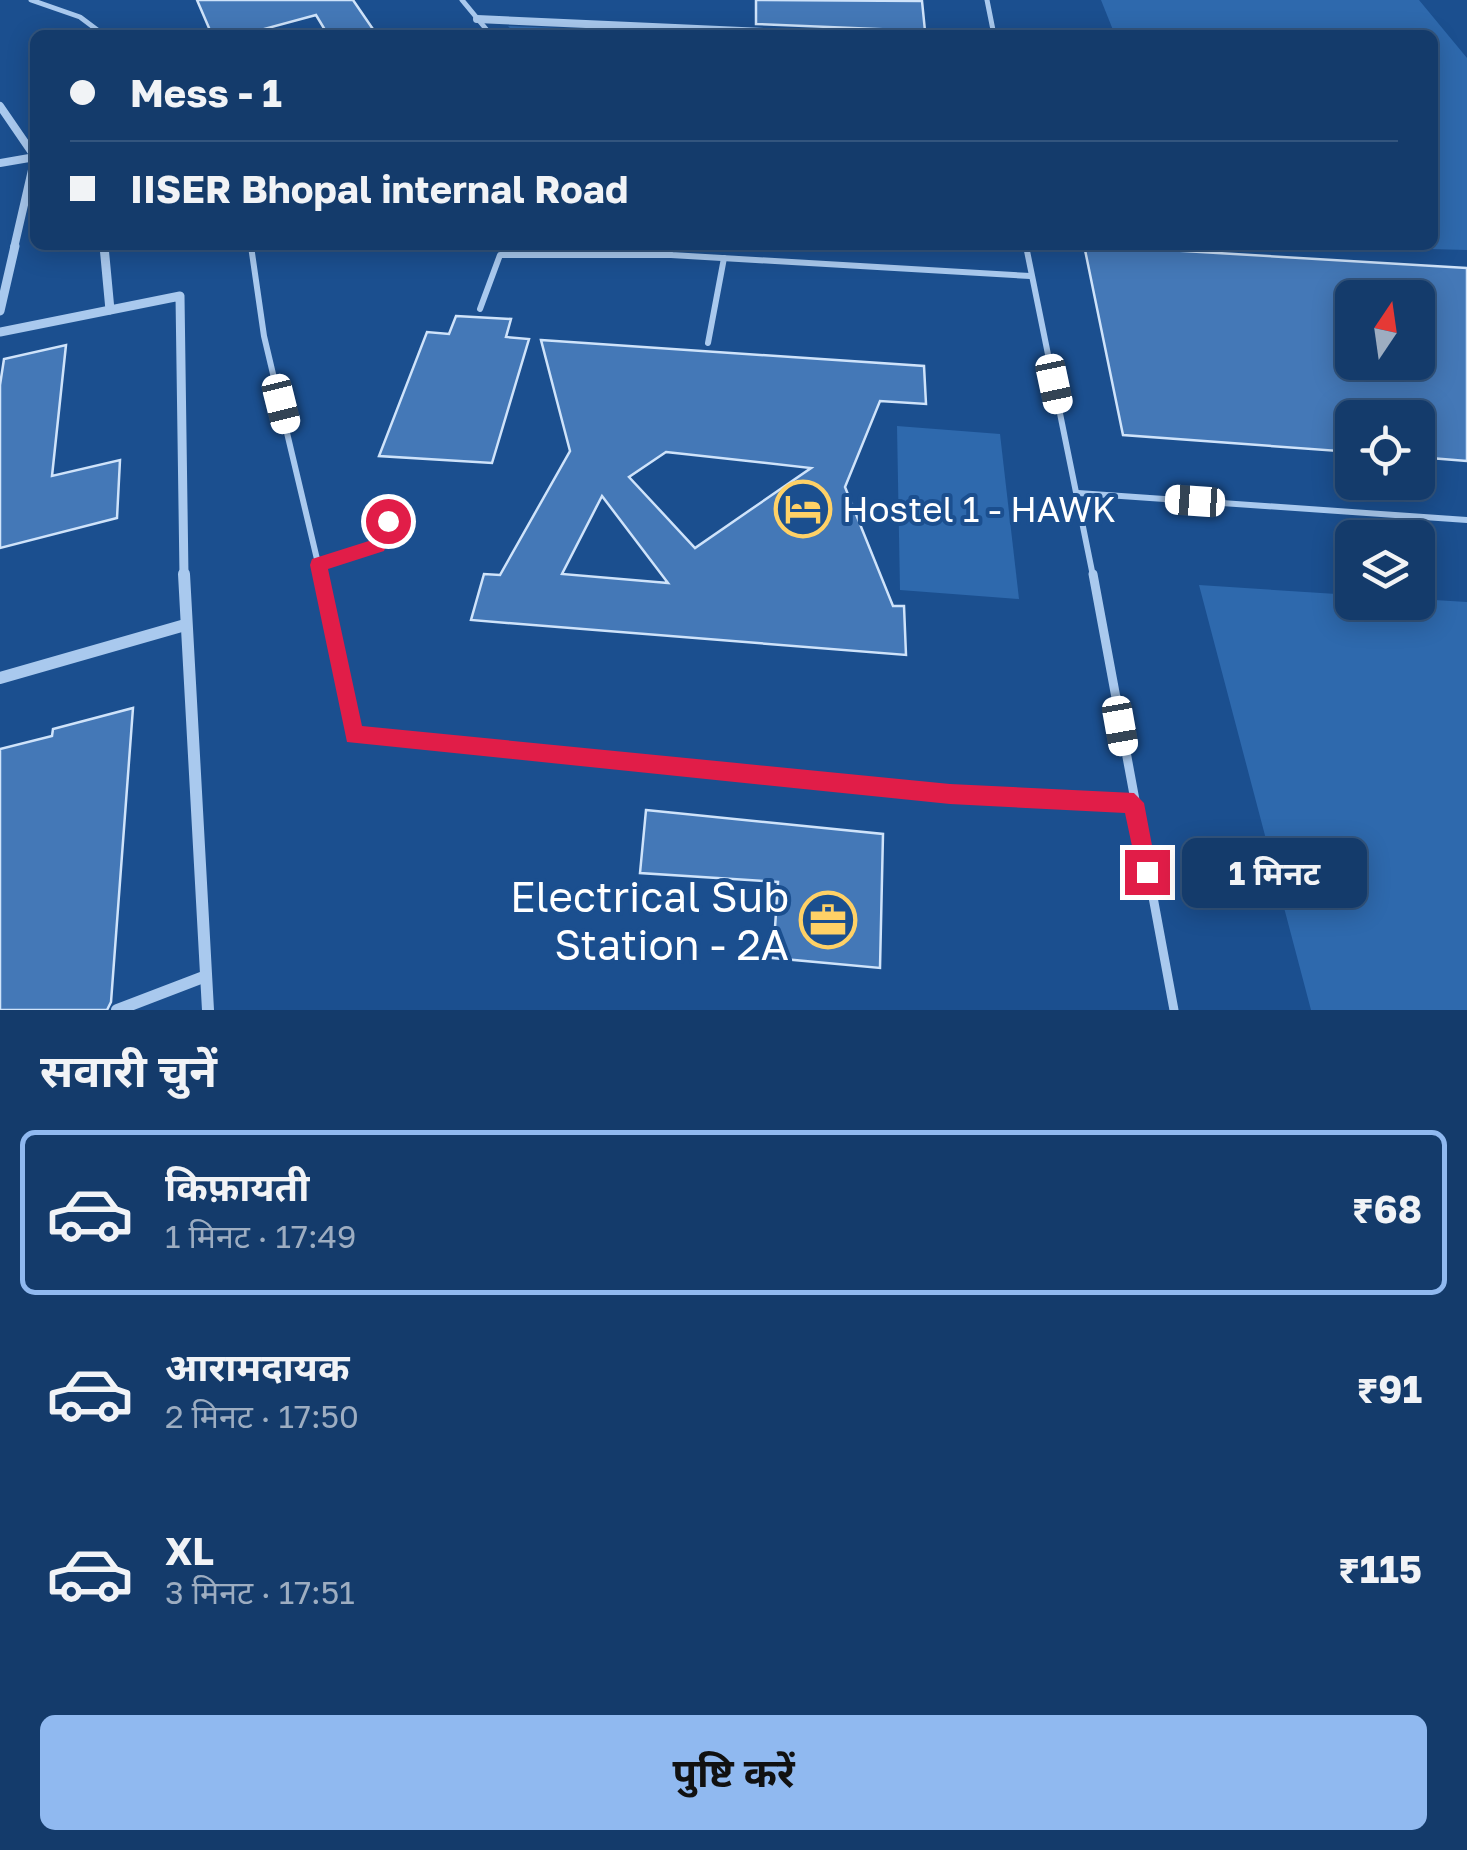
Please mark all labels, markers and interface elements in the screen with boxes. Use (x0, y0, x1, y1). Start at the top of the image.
text: Mess - 1 (130, 70, 282, 115)
text: IISER Bhopal internal Road (130, 166, 628, 211)
north arrow (1335, 280, 1435, 380)
map controls (1335, 280, 1435, 620)
car (1033, 352, 1075, 416)
car (259, 371, 303, 437)
button: locate (1335, 400, 1435, 500)
hotel icon: Hostel 1 - HAWK (773, 479, 833, 539)
car (1164, 484, 1226, 518)
place label: Hostel 1 - HAWK (842, 488, 1116, 530)
route start (366, 499, 411, 544)
button: layers (1335, 520, 1435, 620)
car (1100, 694, 1140, 758)
callout: 1 मिनट (1182, 837, 1367, 907)
route end (1125, 850, 1170, 895)
text: 1 मिनट (1229, 854, 1320, 892)
place label: Electrical Sub Station - 2A (510, 871, 789, 969)
office icon: Electrical Sub Station - 2A (798, 890, 858, 950)
text: सवारी चुनें (40, 1043, 217, 1097)
text: किफ़ायती (165, 1164, 309, 1209)
icon: car (45, 1168, 135, 1258)
text: ₹68 (1352, 1186, 1422, 1231)
text: 1 मिनट · 17:49 (165, 1217, 356, 1255)
text: आरामदायक (165, 1344, 349, 1389)
icon: car (45, 1348, 135, 1438)
text: ₹91 (1357, 1366, 1422, 1411)
text: 2 मिनट · 17:50 (165, 1397, 359, 1435)
icon: car (45, 1528, 135, 1618)
text: XL (165, 1528, 214, 1573)
text: ₹115 (1338, 1546, 1422, 1591)
text: 3 मिनट · 17:51 (165, 1573, 355, 1611)
button: पुष्टि करें (40, 1715, 1427, 1830)

